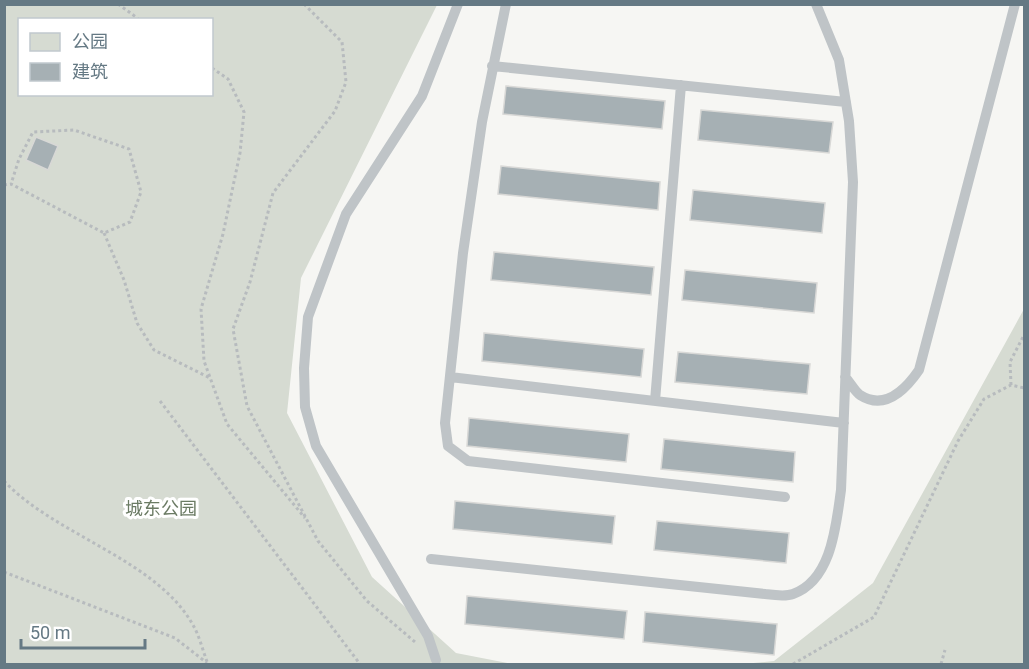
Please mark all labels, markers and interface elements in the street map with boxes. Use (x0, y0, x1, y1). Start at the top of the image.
legend (18, 18, 213, 96)
text: 公园 (72, 31, 108, 52)
text: 建筑 (72, 61, 108, 82)
park label: 城东公园 (125, 498, 197, 519)
scale bar (21, 612, 146, 650)
text: 50 m (30, 622, 70, 643)

